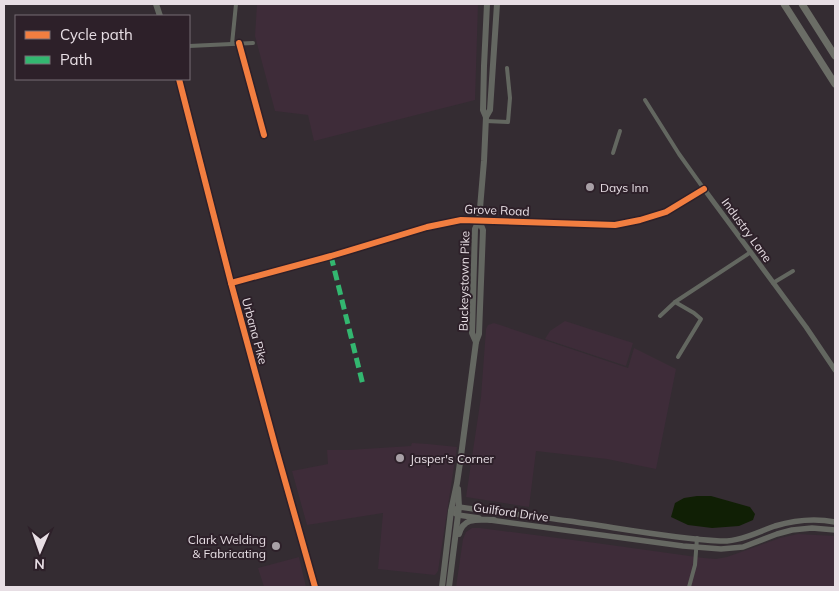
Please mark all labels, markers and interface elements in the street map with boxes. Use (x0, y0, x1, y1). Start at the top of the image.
legend (15, 15, 190, 80)
text: Cycle path (60, 25, 133, 44)
text: Path (60, 50, 92, 69)
place label: Days Inn (600, 180, 649, 195)
marker: Days Inn (584, 181, 596, 193)
street label: Industry Lane (719, 195, 775, 265)
street label: Grove Road (464, 201, 530, 219)
street label: Buckeystown Pike (456, 231, 472, 331)
street label: Urbana Pike (239, 296, 271, 366)
place label: Jasper's Corner (410, 451, 494, 466)
marker: Jasper's Corner (394, 452, 406, 464)
street label: Guilford Drive (472, 499, 550, 525)
north arrow (15, 526, 65, 576)
place label: Clark Welding & Fabricating (188, 532, 266, 561)
marker: Clark Welding & Fabricating (270, 540, 282, 552)
text: N (34, 555, 45, 573)

